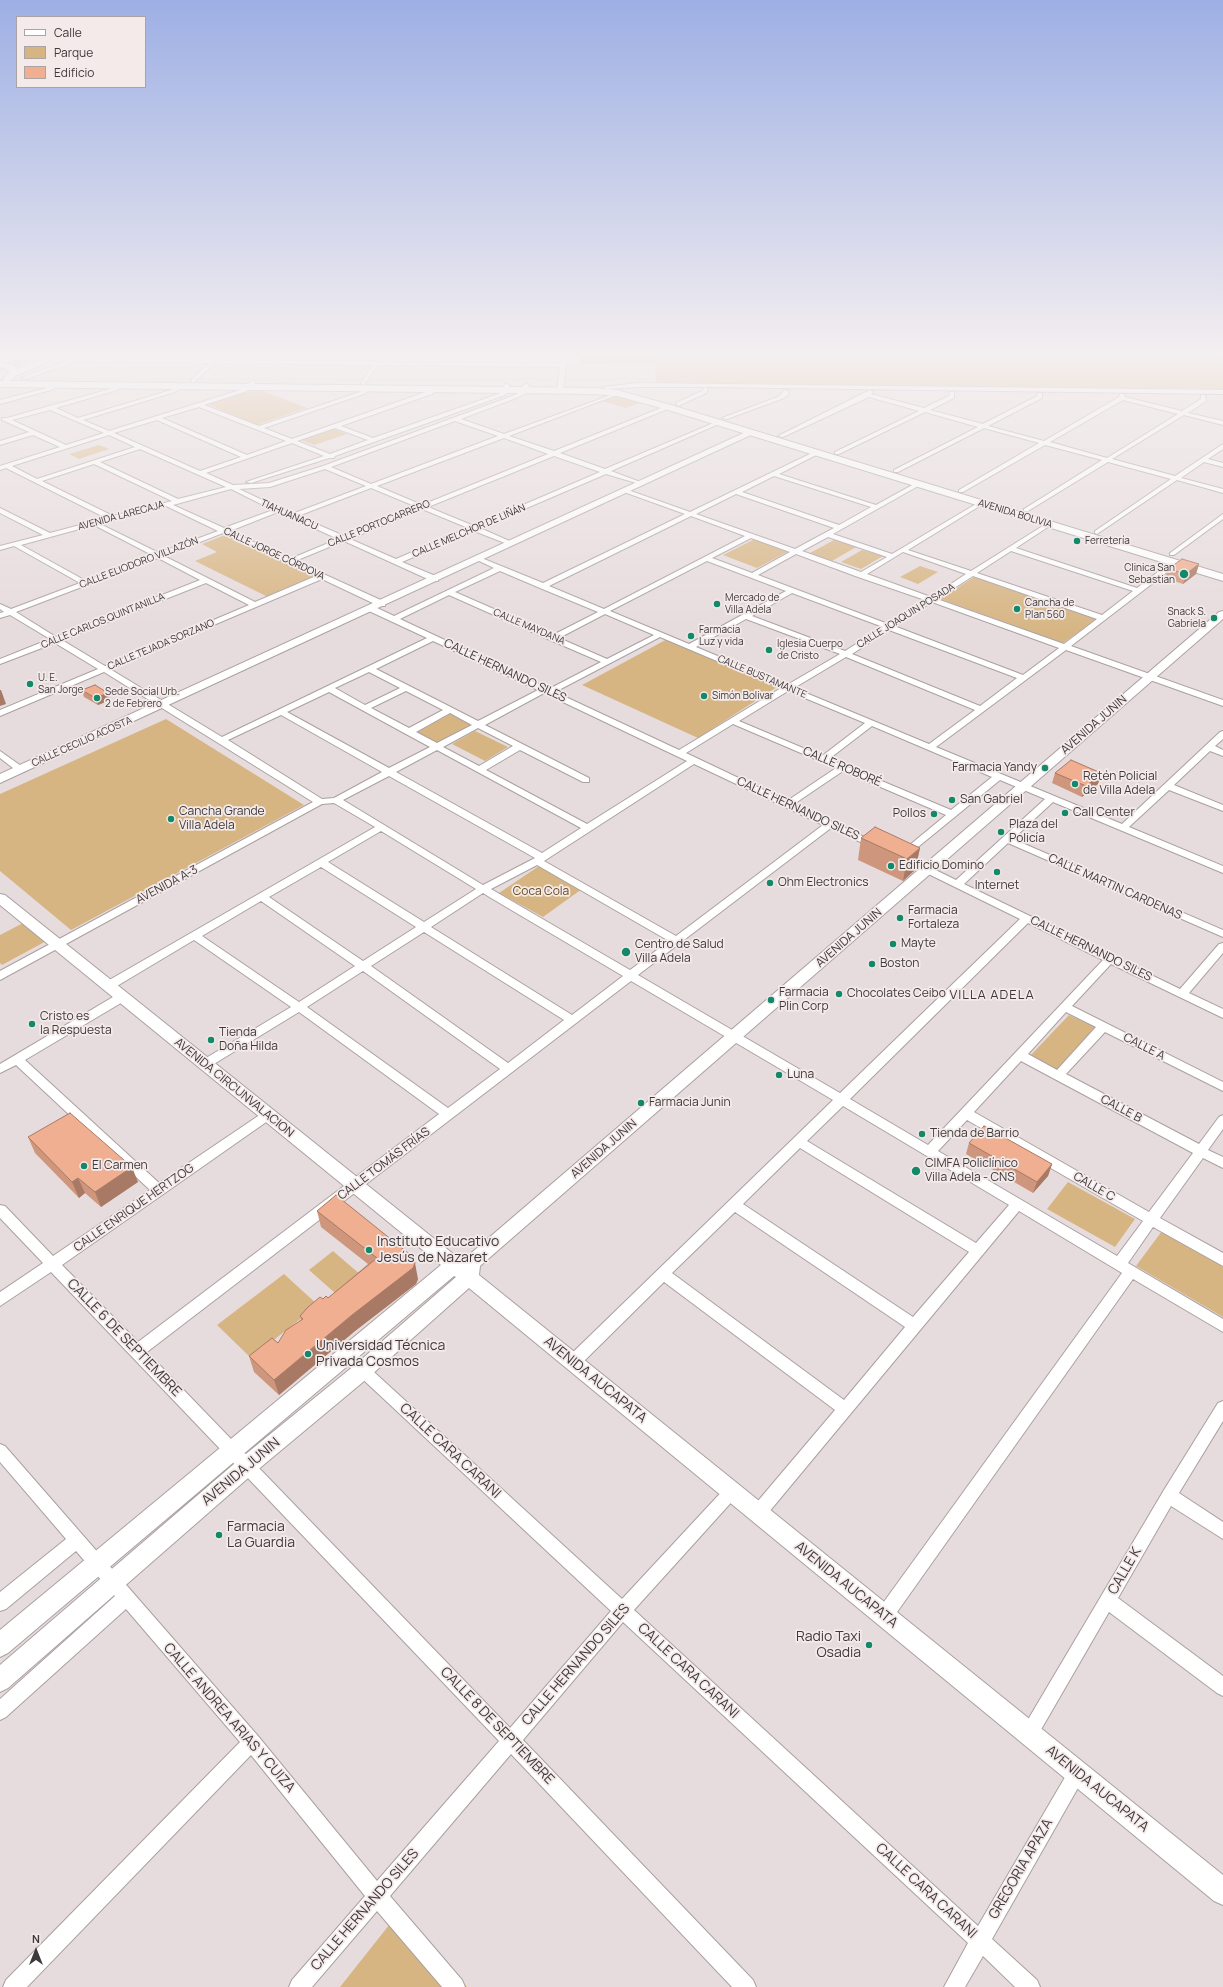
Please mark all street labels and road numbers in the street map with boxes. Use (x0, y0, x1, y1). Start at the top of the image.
street label: TIAHUANACU (258, 497, 320, 533)
street label: AVENIDA BOLIVIA (976, 497, 1054, 531)
street label: CALLE PORTOCARRERO (326, 498, 432, 550)
street label: AVENIDA LARECAJA (77, 499, 165, 533)
street label: CALLE MELCHOR DE LIÑÁN (411, 502, 527, 560)
street label: CALLE JORGE CÓRDOVA (222, 525, 326, 583)
street label: CALLE ELIODORO VILLAZÓN (78, 535, 200, 591)
street label: CALLE JOAQUIN POSADA (855, 581, 957, 651)
street label: CALLE CARLOS QUINTANILLA (39, 591, 167, 651)
street label: CALLE MAYDANA (491, 606, 567, 648)
street label: CALLE TEJADA SORZANO (106, 617, 216, 673)
street label: CALLE HERNANDO SILES (441, 636, 569, 706)
street label: CALLE BUSTAMANTE (716, 653, 808, 701)
street label: AVENIDA JUNIN (1058, 692, 1130, 758)
street label: CALLE CECILIO ACOSTA (30, 714, 134, 770)
street label: CALLE ROBORÉ (800, 744, 884, 790)
street label: CALLE HERNANDO SILES (734, 774, 862, 844)
street label: CALLE MARTIN CARDENAS (1046, 851, 1184, 923)
street label: AVENIDA A-3 (134, 863, 200, 907)
street label: AVENIDA JUNIN (813, 905, 885, 971)
street label: CALLE HERNANDO SILES (1028, 913, 1154, 985)
street label: CALLE A (1121, 1030, 1167, 1064)
street label: AVENIDA CIRCUNVALACION (171, 1035, 297, 1141)
street label: CALLE B (1098, 1092, 1144, 1126)
street label: AVENIDA JUNIN (568, 1116, 640, 1182)
street label: CALLE TOMÁS FRÍAS (335, 1125, 433, 1203)
street label: CALLE ENRIQUE HERTZOG (71, 1161, 197, 1255)
street label: CALLE C (1070, 1169, 1118, 1205)
street label: CALLE 6 DE SEPTIEMBRE (63, 1276, 185, 1400)
street label: AVENIDA AUCAPATA (540, 1333, 650, 1427)
street label: CALLE CARA CARANI (396, 1400, 504, 1502)
street label: AVENIDA JUNIN (199, 1434, 283, 1510)
street label: AVENIDA AUCAPATA (791, 1538, 901, 1632)
street label: CALLE K (1105, 1544, 1145, 1598)
street label: CALLE HERNANDO SILES (519, 1601, 633, 1729)
street label: CALLE CARA CARANI (634, 1620, 742, 1722)
street label: CALLE ANDREA ARIAS Y CUIZA (160, 1640, 298, 1796)
street label: CALLE 8 DE SEPTIEMBRE (437, 1664, 557, 1788)
street label: AVENIDA AUCAPATA (1042, 1742, 1152, 1836)
street label: GREGORIA APAZA (985, 1816, 1057, 1922)
street label: CALLE CARA CARANI (872, 1840, 980, 1942)
street label: CALLE HERNANDO SILES (308, 1846, 422, 1974)

